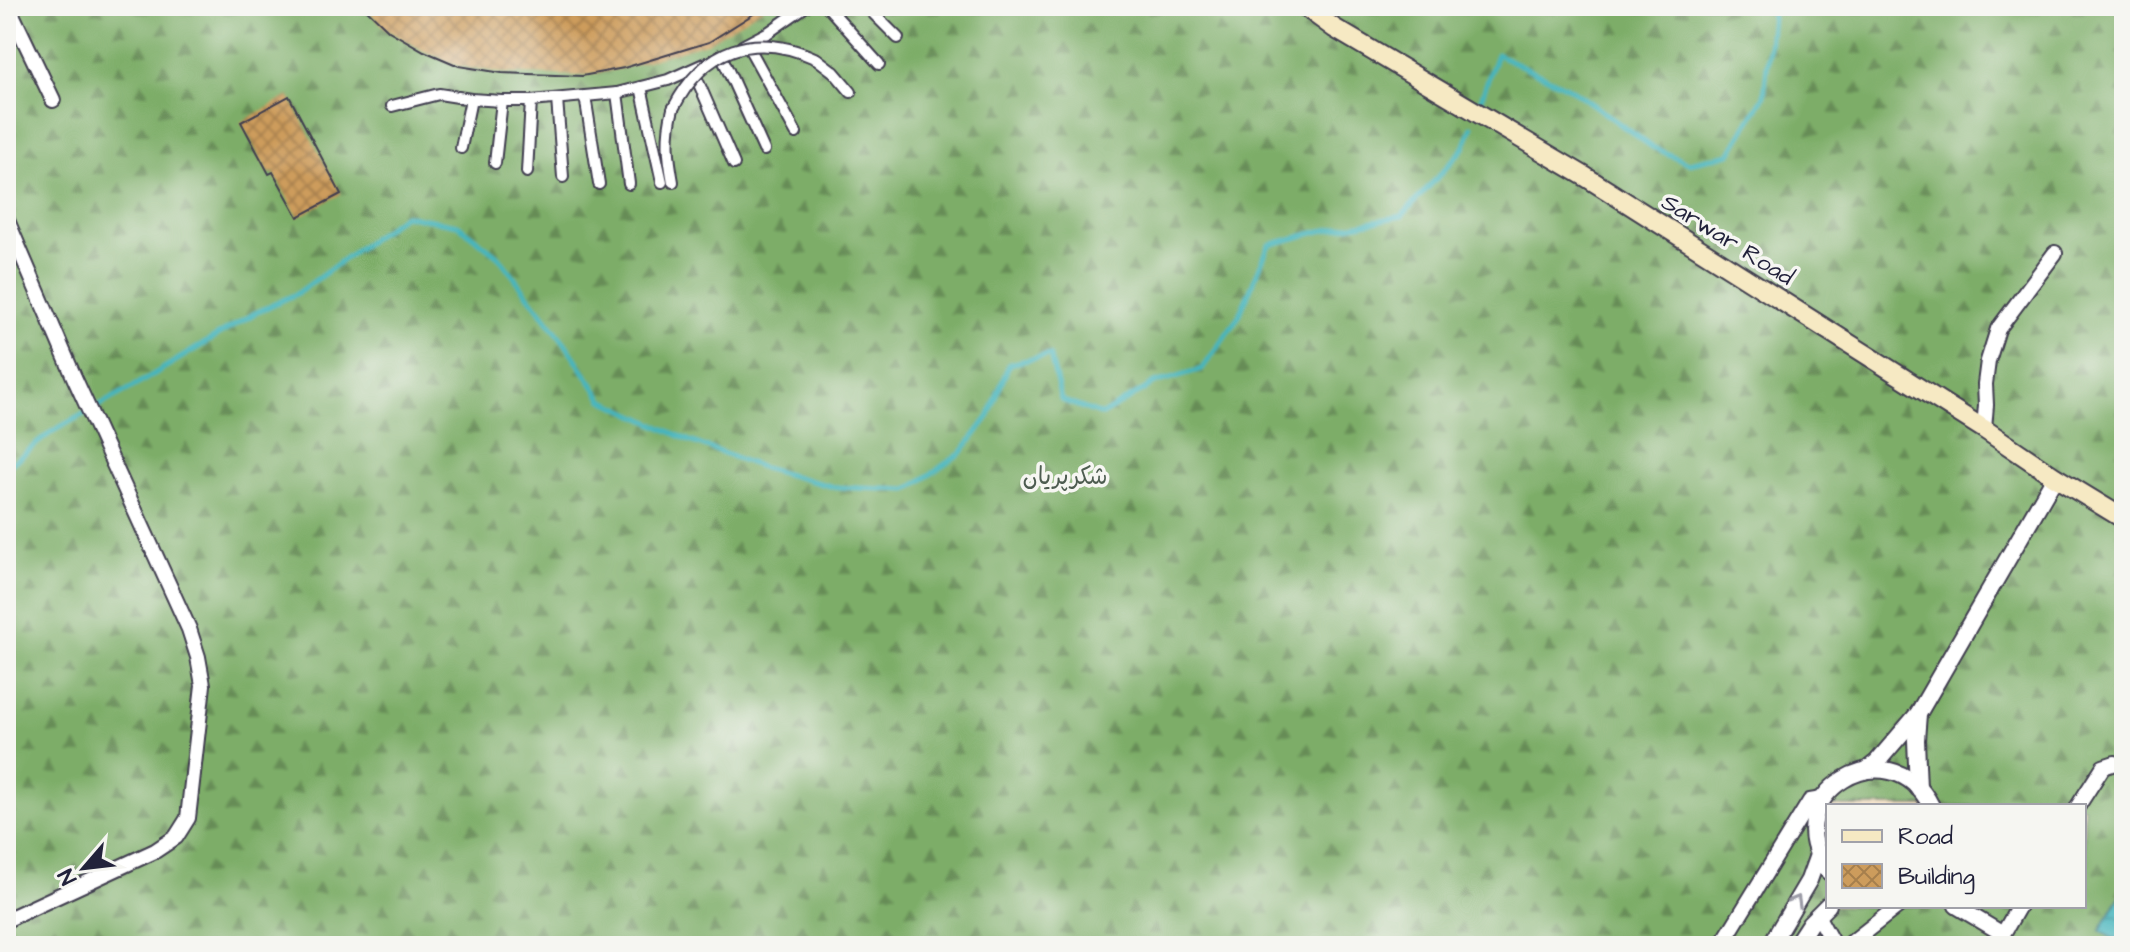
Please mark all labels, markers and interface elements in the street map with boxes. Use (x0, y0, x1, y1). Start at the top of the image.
street label: Sarwar Road (1655, 186, 1800, 294)
park label: شکرپریاں (1022, 460, 1108, 494)
legend (1826, 804, 2086, 908)
text: Road (1898, 820, 1953, 854)
north arrow (44, 828, 124, 908)
text: Building (1898, 860, 1975, 895)
text: N (51, 863, 85, 890)
one-way arrow (1787, 896, 1802, 910)

